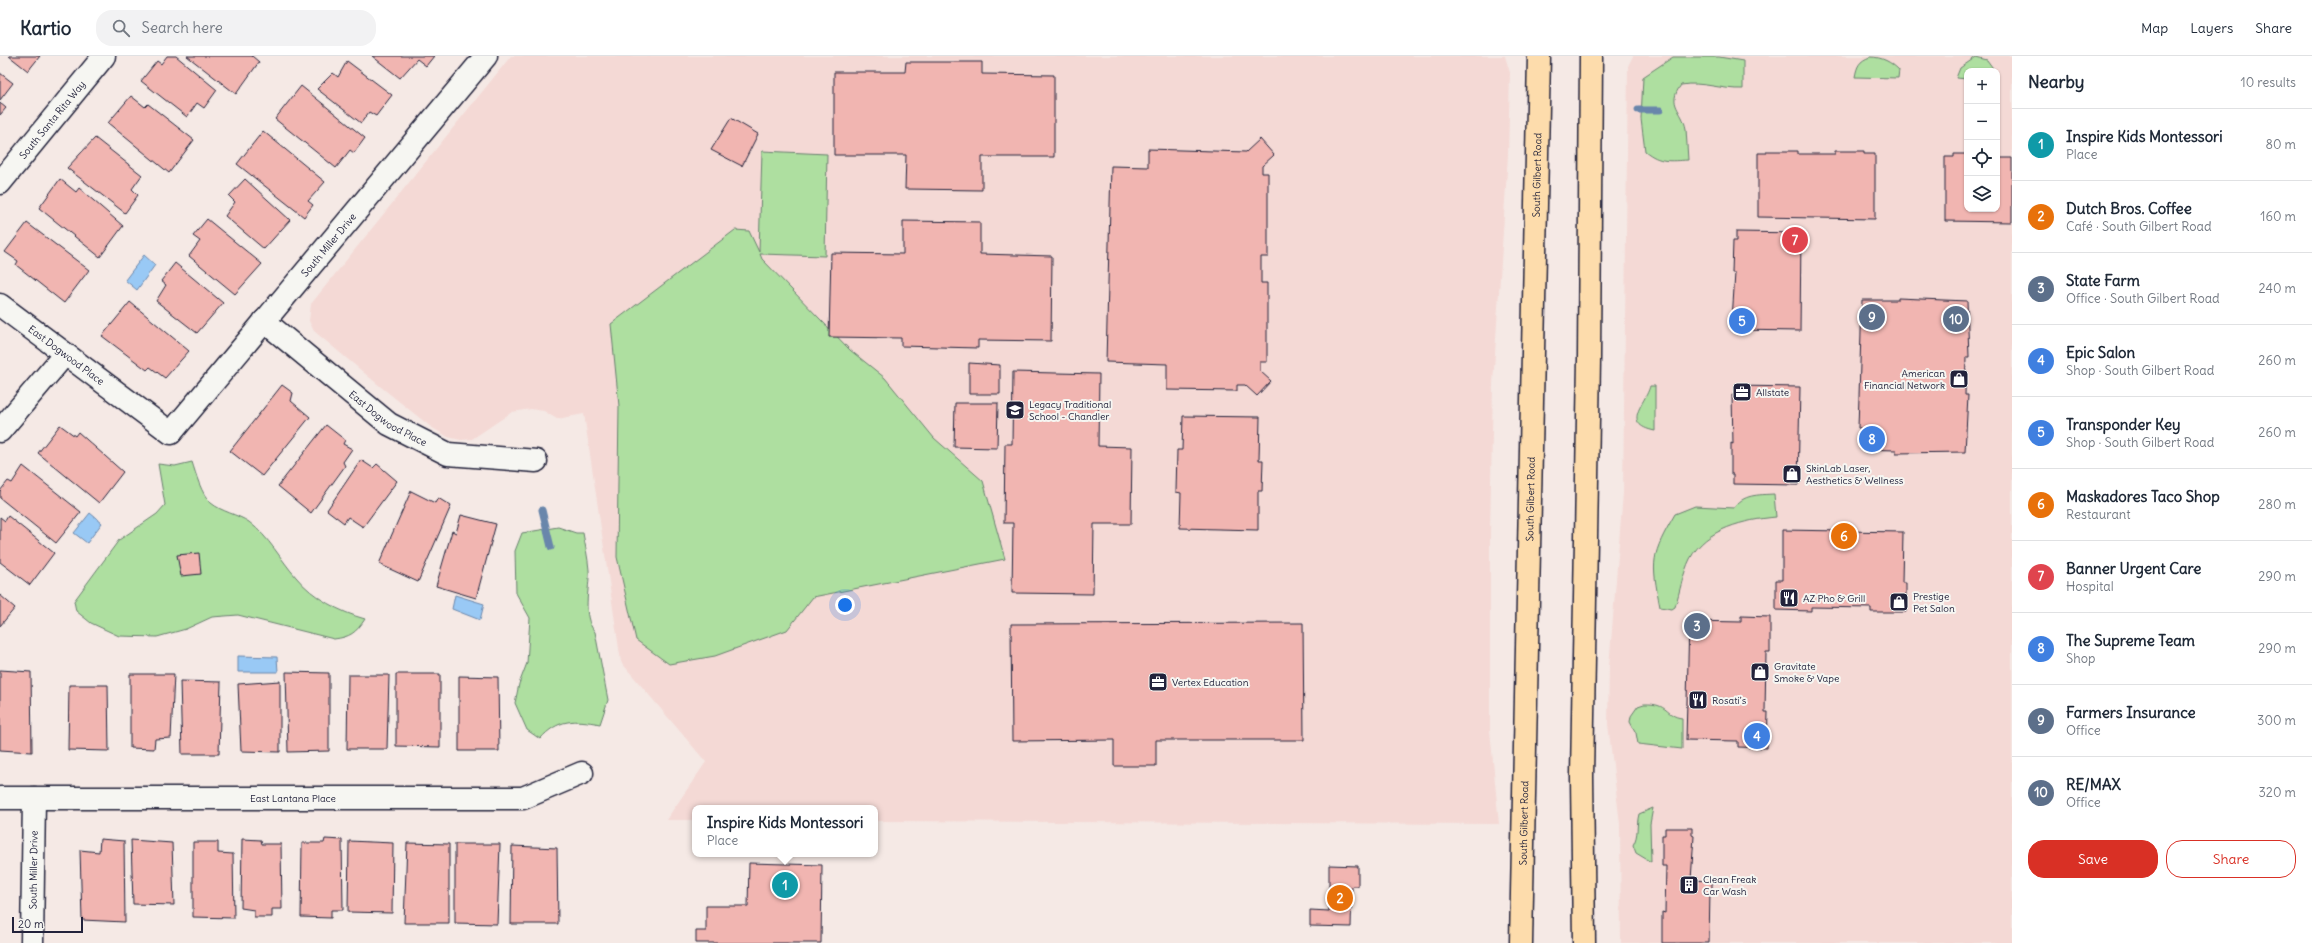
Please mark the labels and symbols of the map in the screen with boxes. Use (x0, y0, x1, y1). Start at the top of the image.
street label: South Santa Rita Way (16, 78, 88, 161)
street label: South Gilbert Road (1529, 133, 1544, 218)
street label: South Miller Drive (298, 210, 359, 279)
pin: 7 (1782, 225, 1808, 255)
pin: 9 (1859, 302, 1885, 332)
pin: 10 (1943, 304, 1969, 334)
pin: 5 (1729, 306, 1755, 336)
street label: East Dogwood Place (26, 322, 107, 387)
place label: American Financial Network (1864, 367, 1945, 392)
shop icon: American Financial Network (1948, 368, 1970, 390)
office icon: Allstate (1731, 381, 1753, 403)
place label: Allstate (1756, 386, 1789, 399)
street label: East Dogwood Place (346, 387, 429, 449)
place label: Legacy Traditional School - Chandler (1029, 398, 1111, 423)
school or university icon: Legacy Traditional School - Chandler (1004, 399, 1026, 421)
pin: 8 (1859, 424, 1885, 454)
street label: South Gilbert Road (1523, 457, 1537, 541)
place label: SkinLab Laser, Aesthetics & Wellness (1806, 462, 1904, 487)
shop icon: SkinLab Laser, Aesthetics & Wellness (1781, 463, 1803, 485)
pin: 6 (1831, 521, 1857, 551)
restaurant icon: AZ Pho & Grill (1778, 587, 1800, 609)
place label: Prestige Pet Salon (1913, 590, 1955, 615)
shop icon: Prestige Pet Salon (1888, 591, 1910, 613)
place label: AZ Pho & Grill (1803, 592, 1865, 605)
your location (835, 595, 855, 615)
pin: 3 (1684, 611, 1710, 641)
place label: Gravitate Smoke & Vape (1774, 660, 1839, 685)
shop icon: Gravitate Smoke & Vape (1749, 661, 1771, 683)
office icon: Vertex Education (1147, 671, 1169, 693)
place label: Vertex Education (1172, 676, 1249, 689)
restaurant icon: Rosati's (1687, 689, 1709, 711)
place label: Rosati's (1712, 694, 1747, 707)
pin: 4 (1744, 721, 1770, 751)
street label: South Gilbert Road (1516, 781, 1531, 865)
street label: East Lantana Place (250, 792, 336, 805)
street label: South Miller Drive (26, 830, 40, 910)
pin: 1 (772, 870, 798, 900)
place label: Clean Freak Car Wash (1703, 873, 1756, 898)
building icon: Clean Freak Car Wash (1678, 874, 1700, 896)
pin: 2 (1327, 883, 1353, 913)
scale bar (12, 915, 83, 934)

